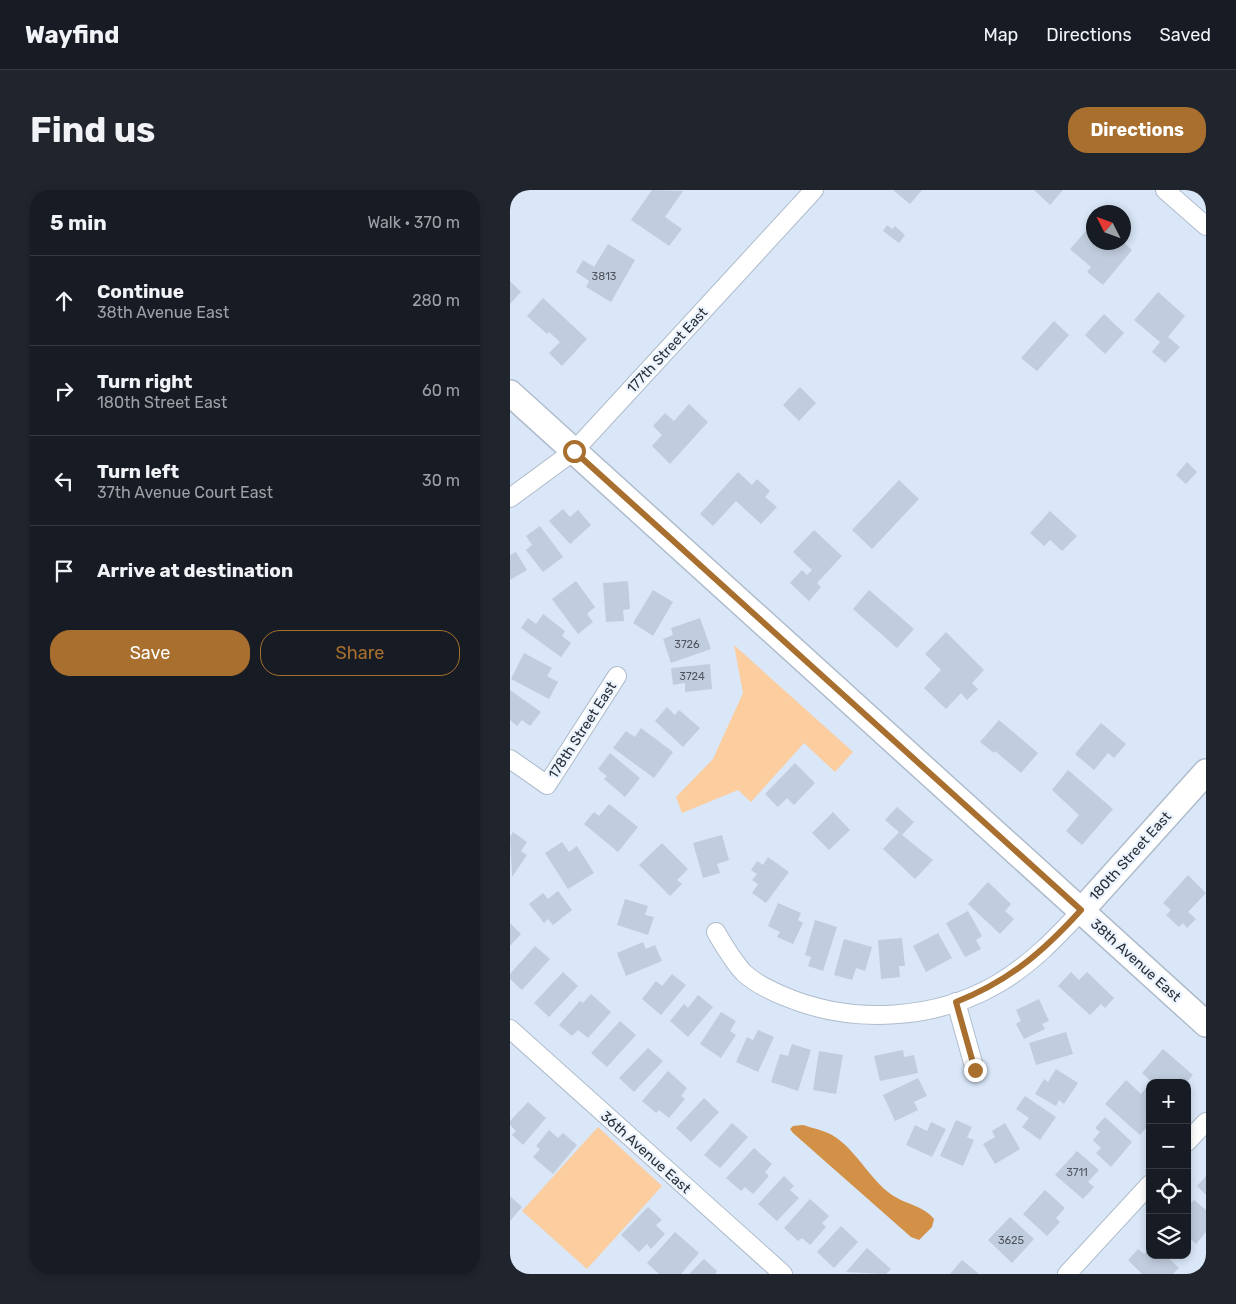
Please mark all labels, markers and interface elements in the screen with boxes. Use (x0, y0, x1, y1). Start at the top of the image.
text: Wayfind (25, 21, 119, 49)
text: Map (983, 24, 1018, 46)
text: Directions (1046, 24, 1132, 46)
text: Saved (1160, 24, 1211, 46)
button: Directions (1068, 107, 1206, 153)
text: Find us (30, 109, 155, 151)
north arrow (1086, 205, 1131, 250)
text: 5 min (50, 210, 107, 235)
text: Walk · 370 m (367, 213, 460, 232)
house number: 3813 (592, 270, 617, 283)
text: Continue (97, 280, 184, 303)
icon: ahead (50, 287, 78, 315)
text: 280 m (412, 291, 460, 310)
text: 38th Avenue East (97, 303, 229, 322)
street label: 177th Street East (623, 304, 712, 397)
text: Turn right (97, 370, 192, 393)
icon: right (50, 377, 78, 405)
text: 60 m (422, 381, 460, 400)
text: 180th Street East (97, 393, 227, 412)
route start (563, 440, 586, 463)
text: Turn left (97, 460, 179, 483)
icon: left (50, 467, 78, 495)
text: 30 m (422, 471, 460, 490)
text: 37th Avenue Court East (97, 483, 273, 502)
icon: arrive (50, 557, 78, 585)
text: Arrive at destination (97, 559, 293, 582)
button: Save (50, 630, 250, 676)
button: Share (260, 630, 460, 676)
house number: 3726 (674, 638, 700, 651)
house number: 3724 (679, 670, 705, 683)
street label: 178th Street East (545, 678, 620, 782)
street label: 180th Street East (1086, 808, 1175, 904)
street label: 38th Avenue East (1087, 915, 1185, 1006)
route end (964, 1059, 987, 1082)
map controls (1146, 1079, 1191, 1259)
button: + (1146, 1079, 1191, 1124)
street label: 36th Avenue East (597, 1108, 695, 1198)
button: − (1146, 1124, 1191, 1169)
house number: 3711 (1066, 1166, 1088, 1179)
button: locate (1146, 1169, 1191, 1214)
button: layers (1146, 1214, 1191, 1259)
house number: 3625 (998, 1234, 1025, 1247)

